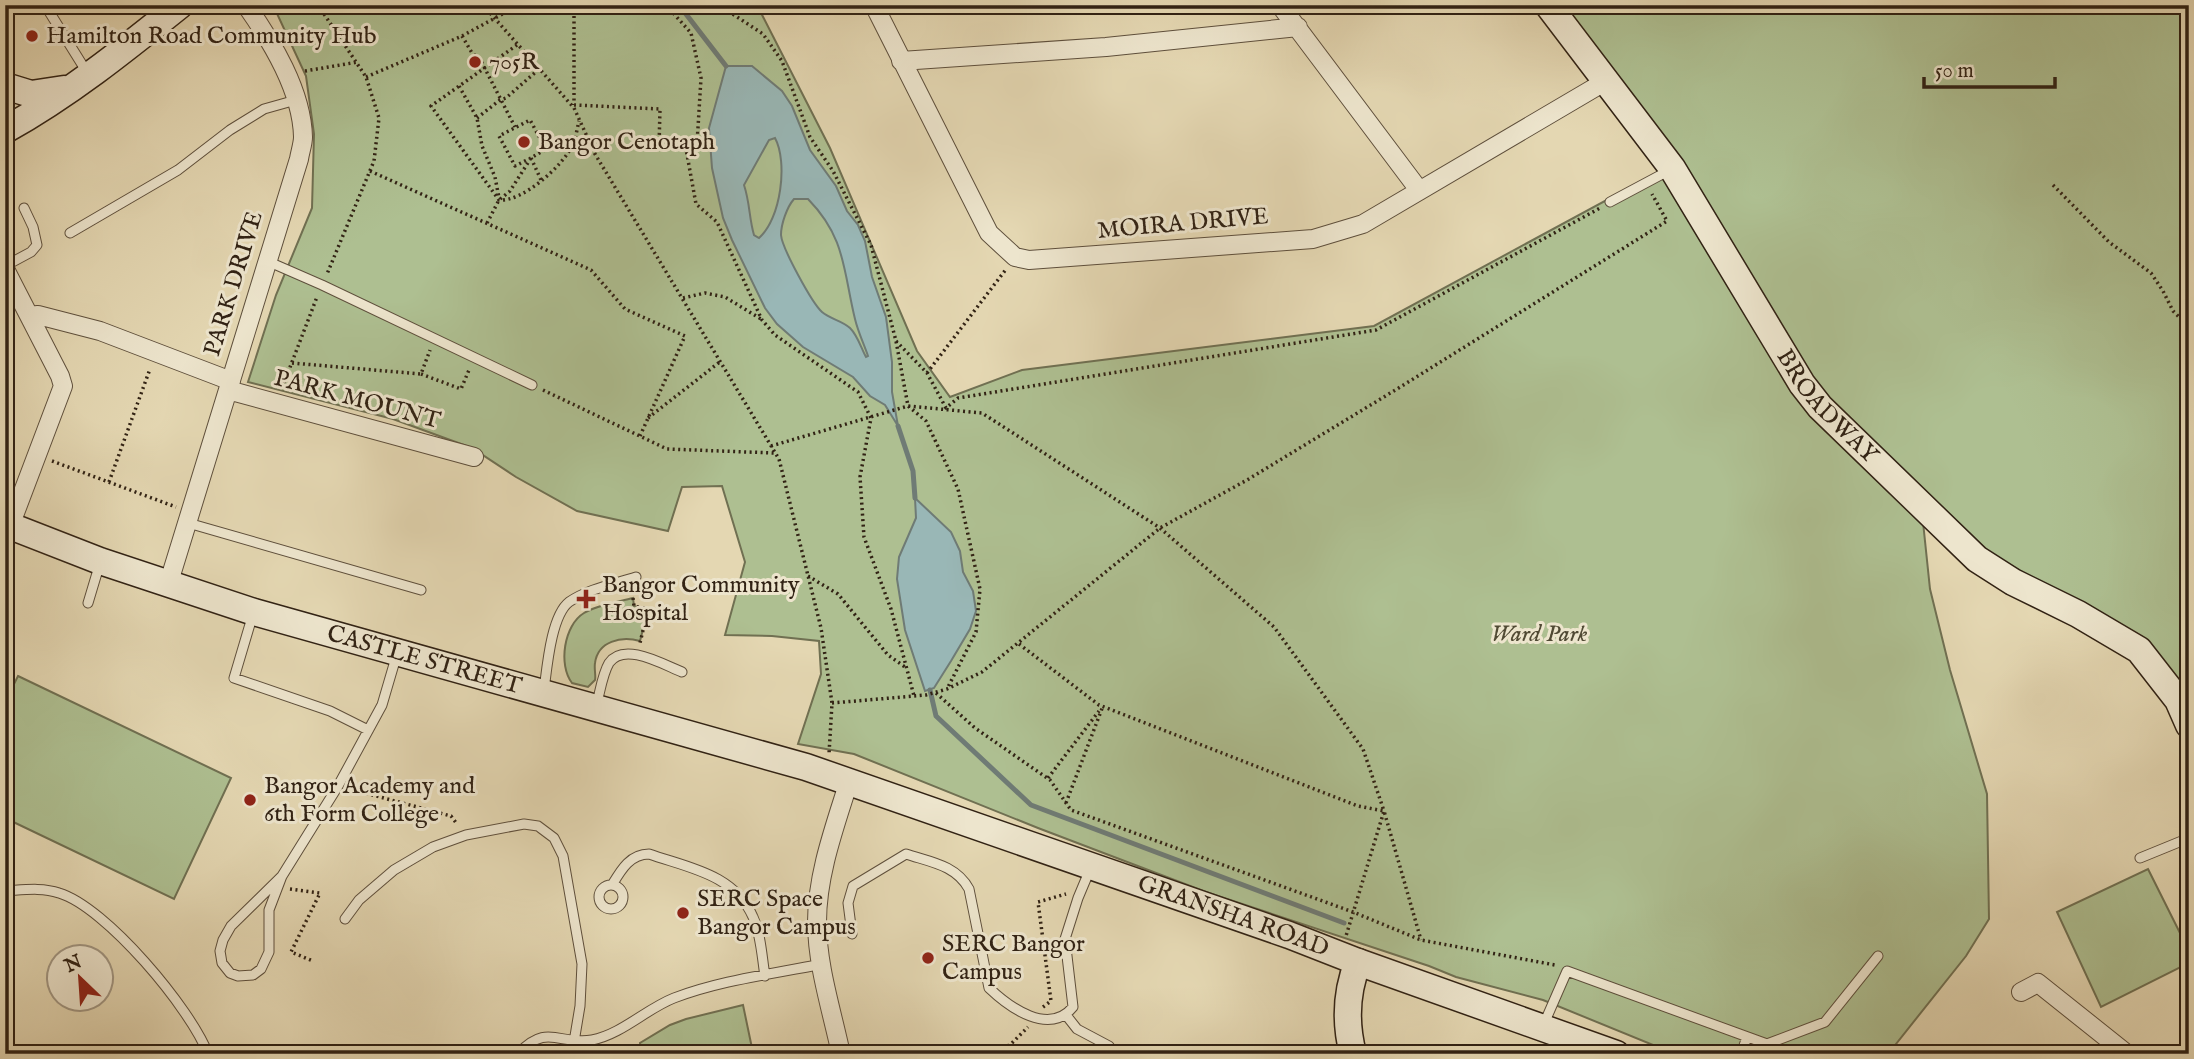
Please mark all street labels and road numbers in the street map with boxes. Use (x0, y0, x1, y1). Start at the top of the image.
street label: MOIRA DRIVE (1096, 201, 1270, 247)
street label: PARK DRIVE (197, 208, 271, 360)
street label: BROADWAY (1769, 344, 1886, 471)
street label: PARK MOUNT (271, 363, 444, 437)
street label: CASTLE STREET (323, 618, 526, 702)
street label: GRANSHA ROAD (1133, 868, 1333, 965)

